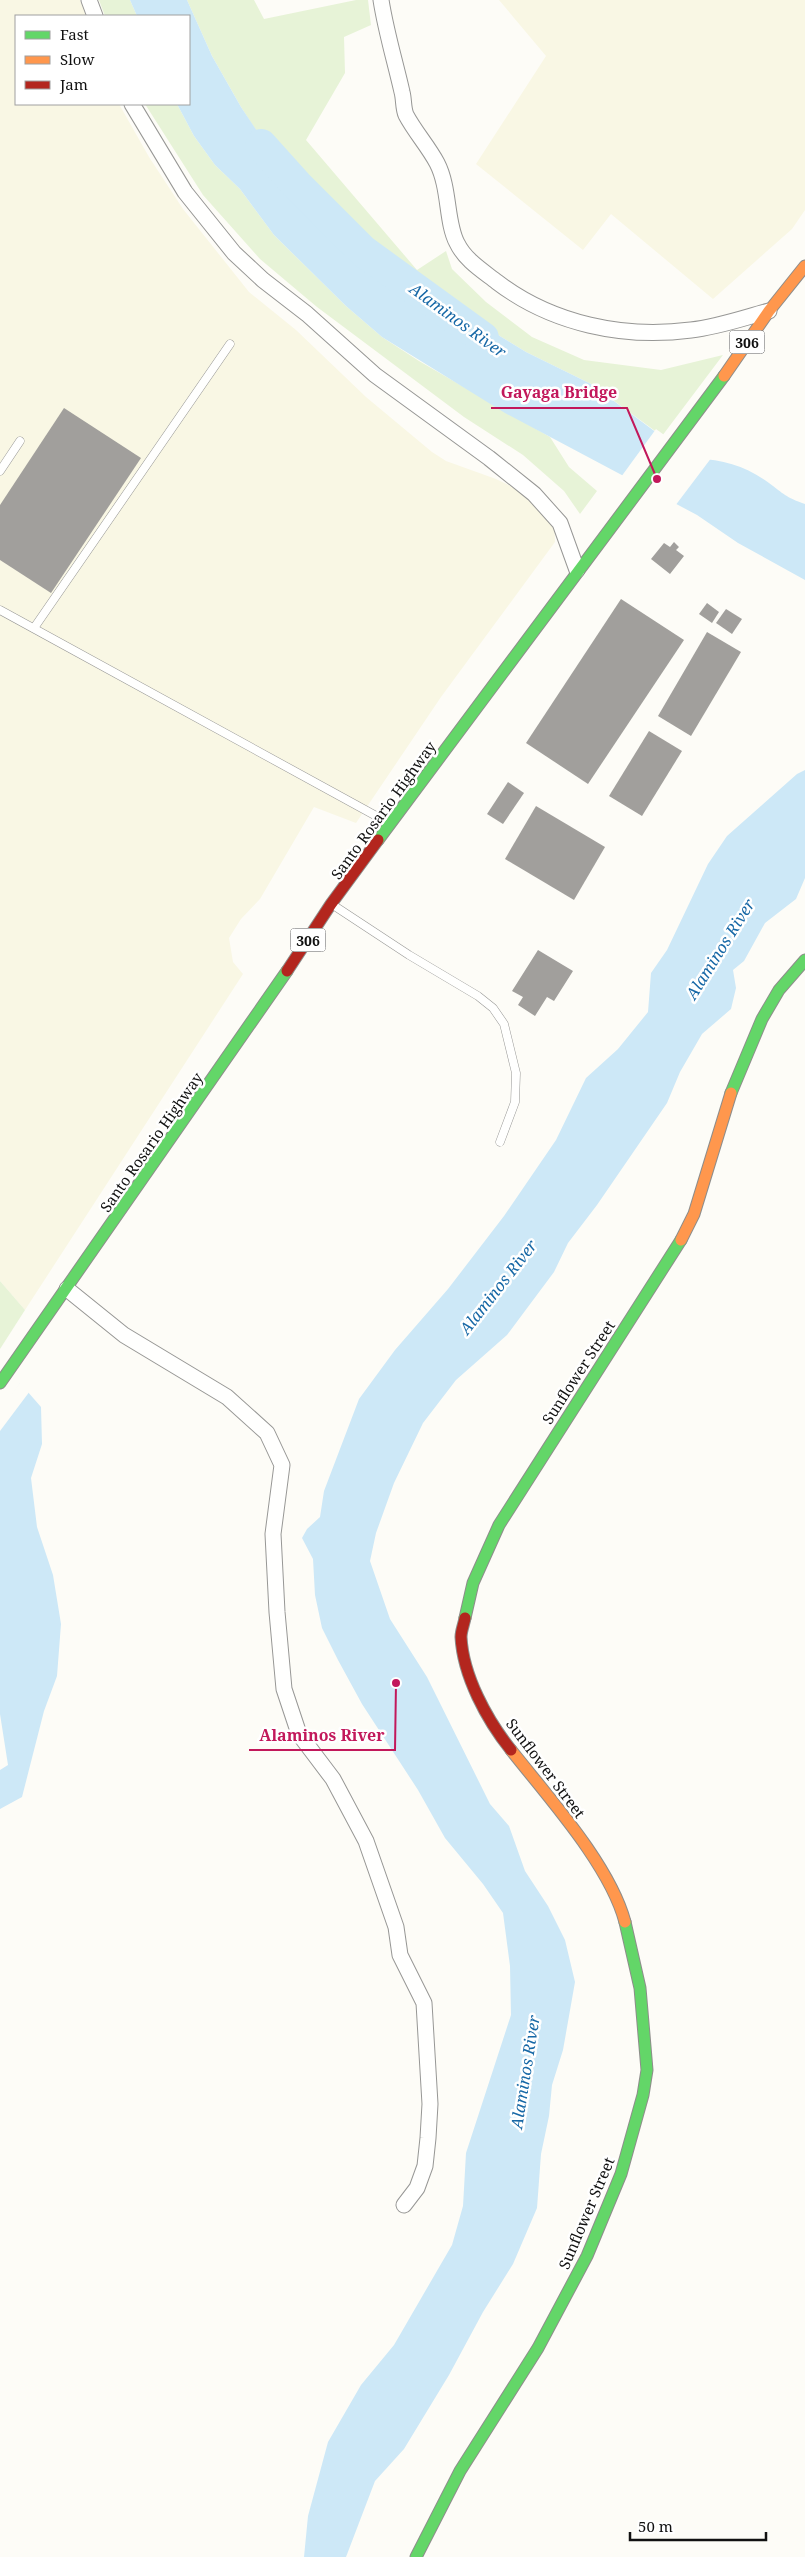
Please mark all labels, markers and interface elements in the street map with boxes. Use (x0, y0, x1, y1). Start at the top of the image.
legend (15, 15, 190, 105)
text: Fast (60, 24, 89, 44)
text: Slow (60, 49, 94, 69)
text: Jam (59, 74, 88, 94)
water label: Alaminos River (404, 277, 511, 363)
road number: 306 (730, 331, 764, 354)
callout: Gayaga Bridge (491, 377, 627, 408)
text: Gayaga Bridge (501, 381, 617, 403)
street label: Santo Rosario Highway (326, 737, 440, 883)
water label: Alaminos River (680, 894, 760, 1004)
road number: 306 (290, 928, 326, 952)
street label: Santo Rosario Highway (95, 1068, 207, 1216)
water label: Alaminos River (453, 1235, 542, 1340)
street label: Sunflower Street (537, 1316, 619, 1428)
street label: Sunflower Street (502, 1714, 590, 1822)
callout: Alaminos River (249, 1719, 395, 1750)
text: Alaminos River (259, 1724, 385, 1746)
water label: Alaminos River (505, 2013, 545, 2131)
street label: Sunflower Street (553, 2154, 619, 2272)
scale bar (630, 2510, 766, 2542)
text: 50 m (638, 2516, 673, 2536)

